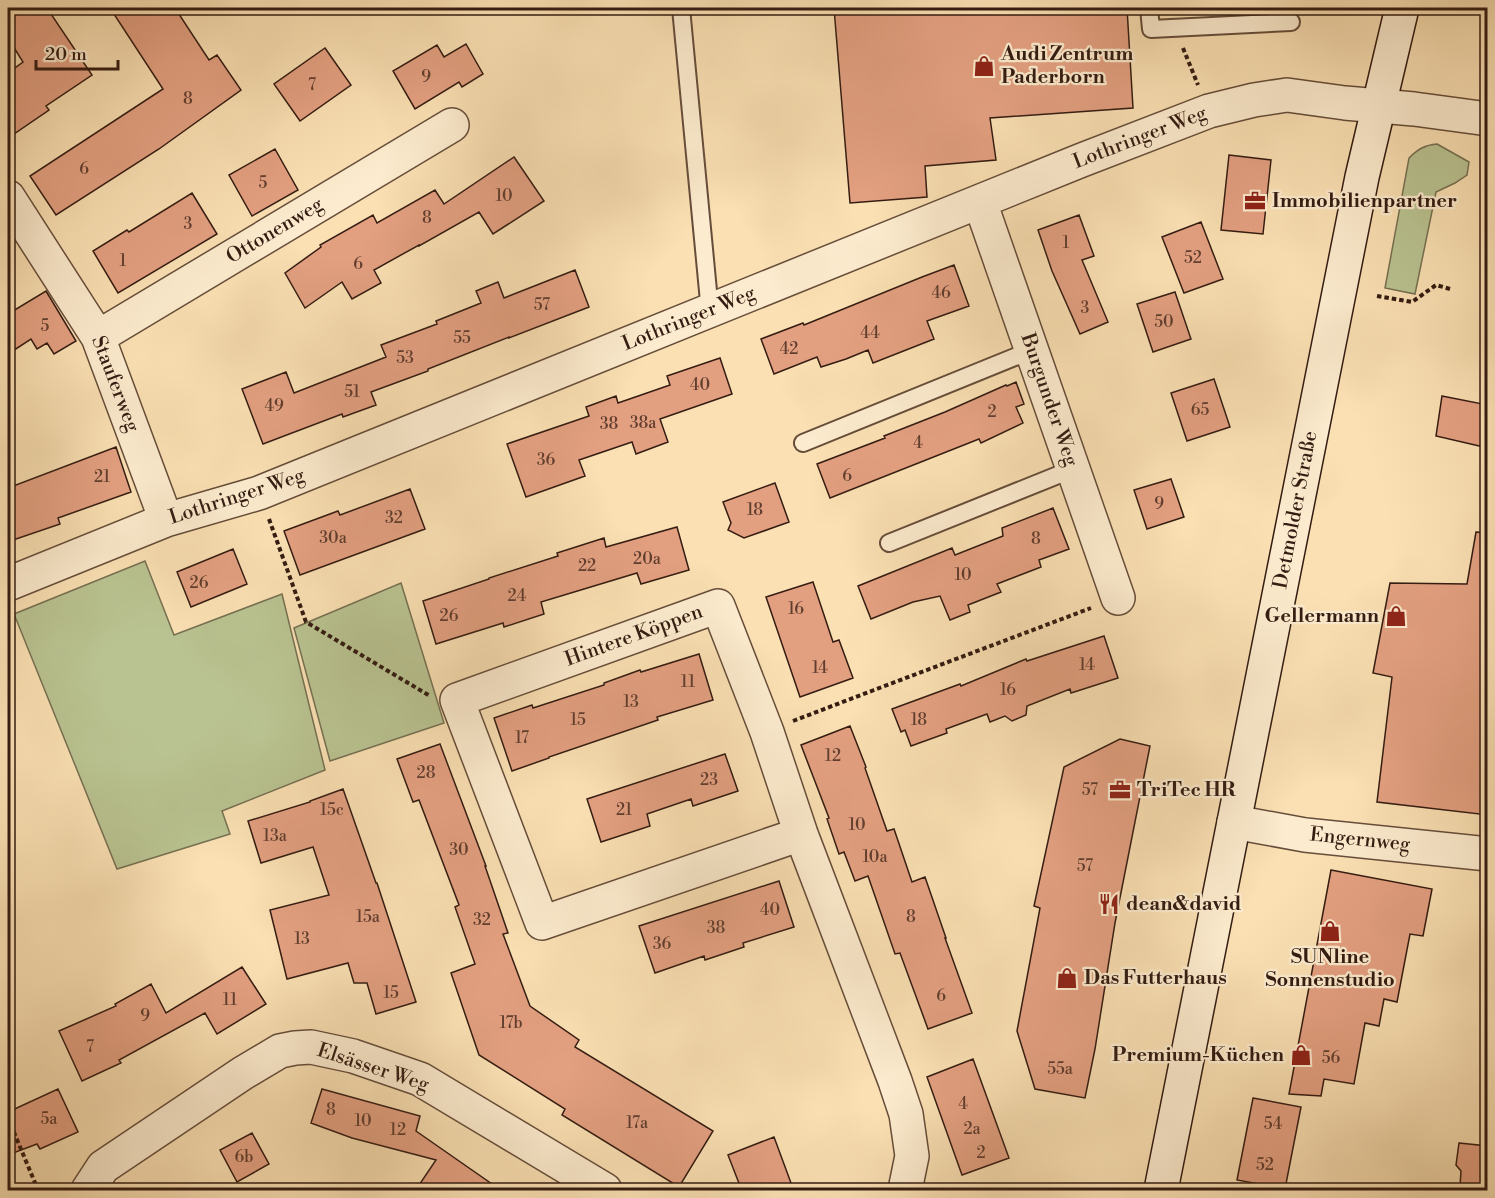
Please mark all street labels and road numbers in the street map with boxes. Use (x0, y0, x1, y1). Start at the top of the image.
street label: Lothringer Weg (1070, 101, 1211, 175)
street label: Ottonenweg (222, 192, 329, 270)
street label: Lothringer Weg (619, 281, 760, 357)
street label: Burgunder Weg (1014, 329, 1084, 470)
street label: Stauferweg (85, 332, 145, 436)
street label: Detmolder Straße (1268, 429, 1324, 591)
street label: Lothringer Weg (166, 463, 309, 531)
street label: Hintere Köppen (562, 599, 707, 673)
street label: Engernweg (1308, 822, 1412, 858)
street label: Elsässer Weg (314, 1038, 433, 1098)

